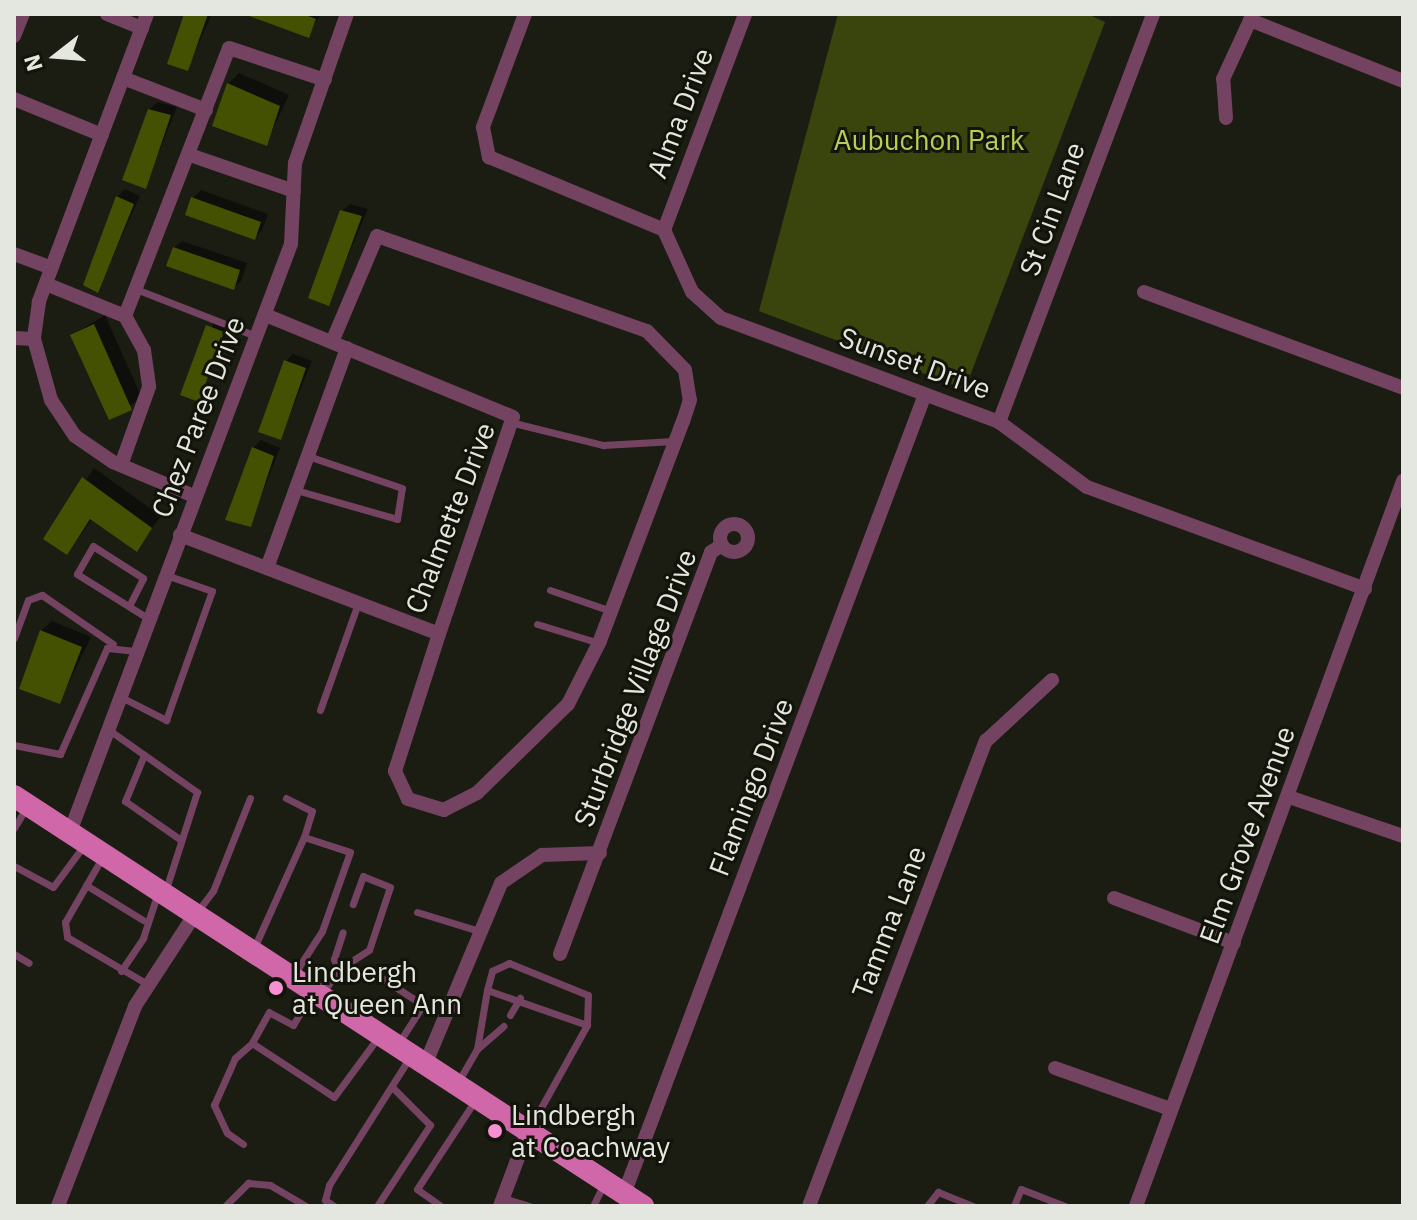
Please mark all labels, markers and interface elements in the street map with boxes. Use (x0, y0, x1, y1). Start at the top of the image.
north arrow (16, 16, 96, 96)
street label: Alma Drive (640, 43, 720, 183)
text: N (16, 51, 49, 75)
park label: Aubuchon Park (834, 123, 1024, 157)
street label: St Cin Lane (1012, 138, 1092, 280)
street label: Chez Paree Drive (144, 312, 252, 522)
street label: Sunset Drive (835, 320, 995, 406)
street label: Chalmette Drive (398, 418, 502, 618)
street label: Sturbridge Village Drive (567, 545, 703, 831)
street label: Flamingo Drive (702, 693, 800, 881)
street label: Elm Grove Avenue (1192, 722, 1302, 948)
street label: Tamma Lane (845, 841, 933, 1003)
place label: Lindbergh at Queen Ann (292, 955, 462, 1021)
marker: Lindbergh at Queen Ann (267, 979, 285, 997)
place label: Lindbergh at Coachway (511, 1098, 670, 1164)
marker: Lindbergh at Coachway (486, 1122, 504, 1140)

